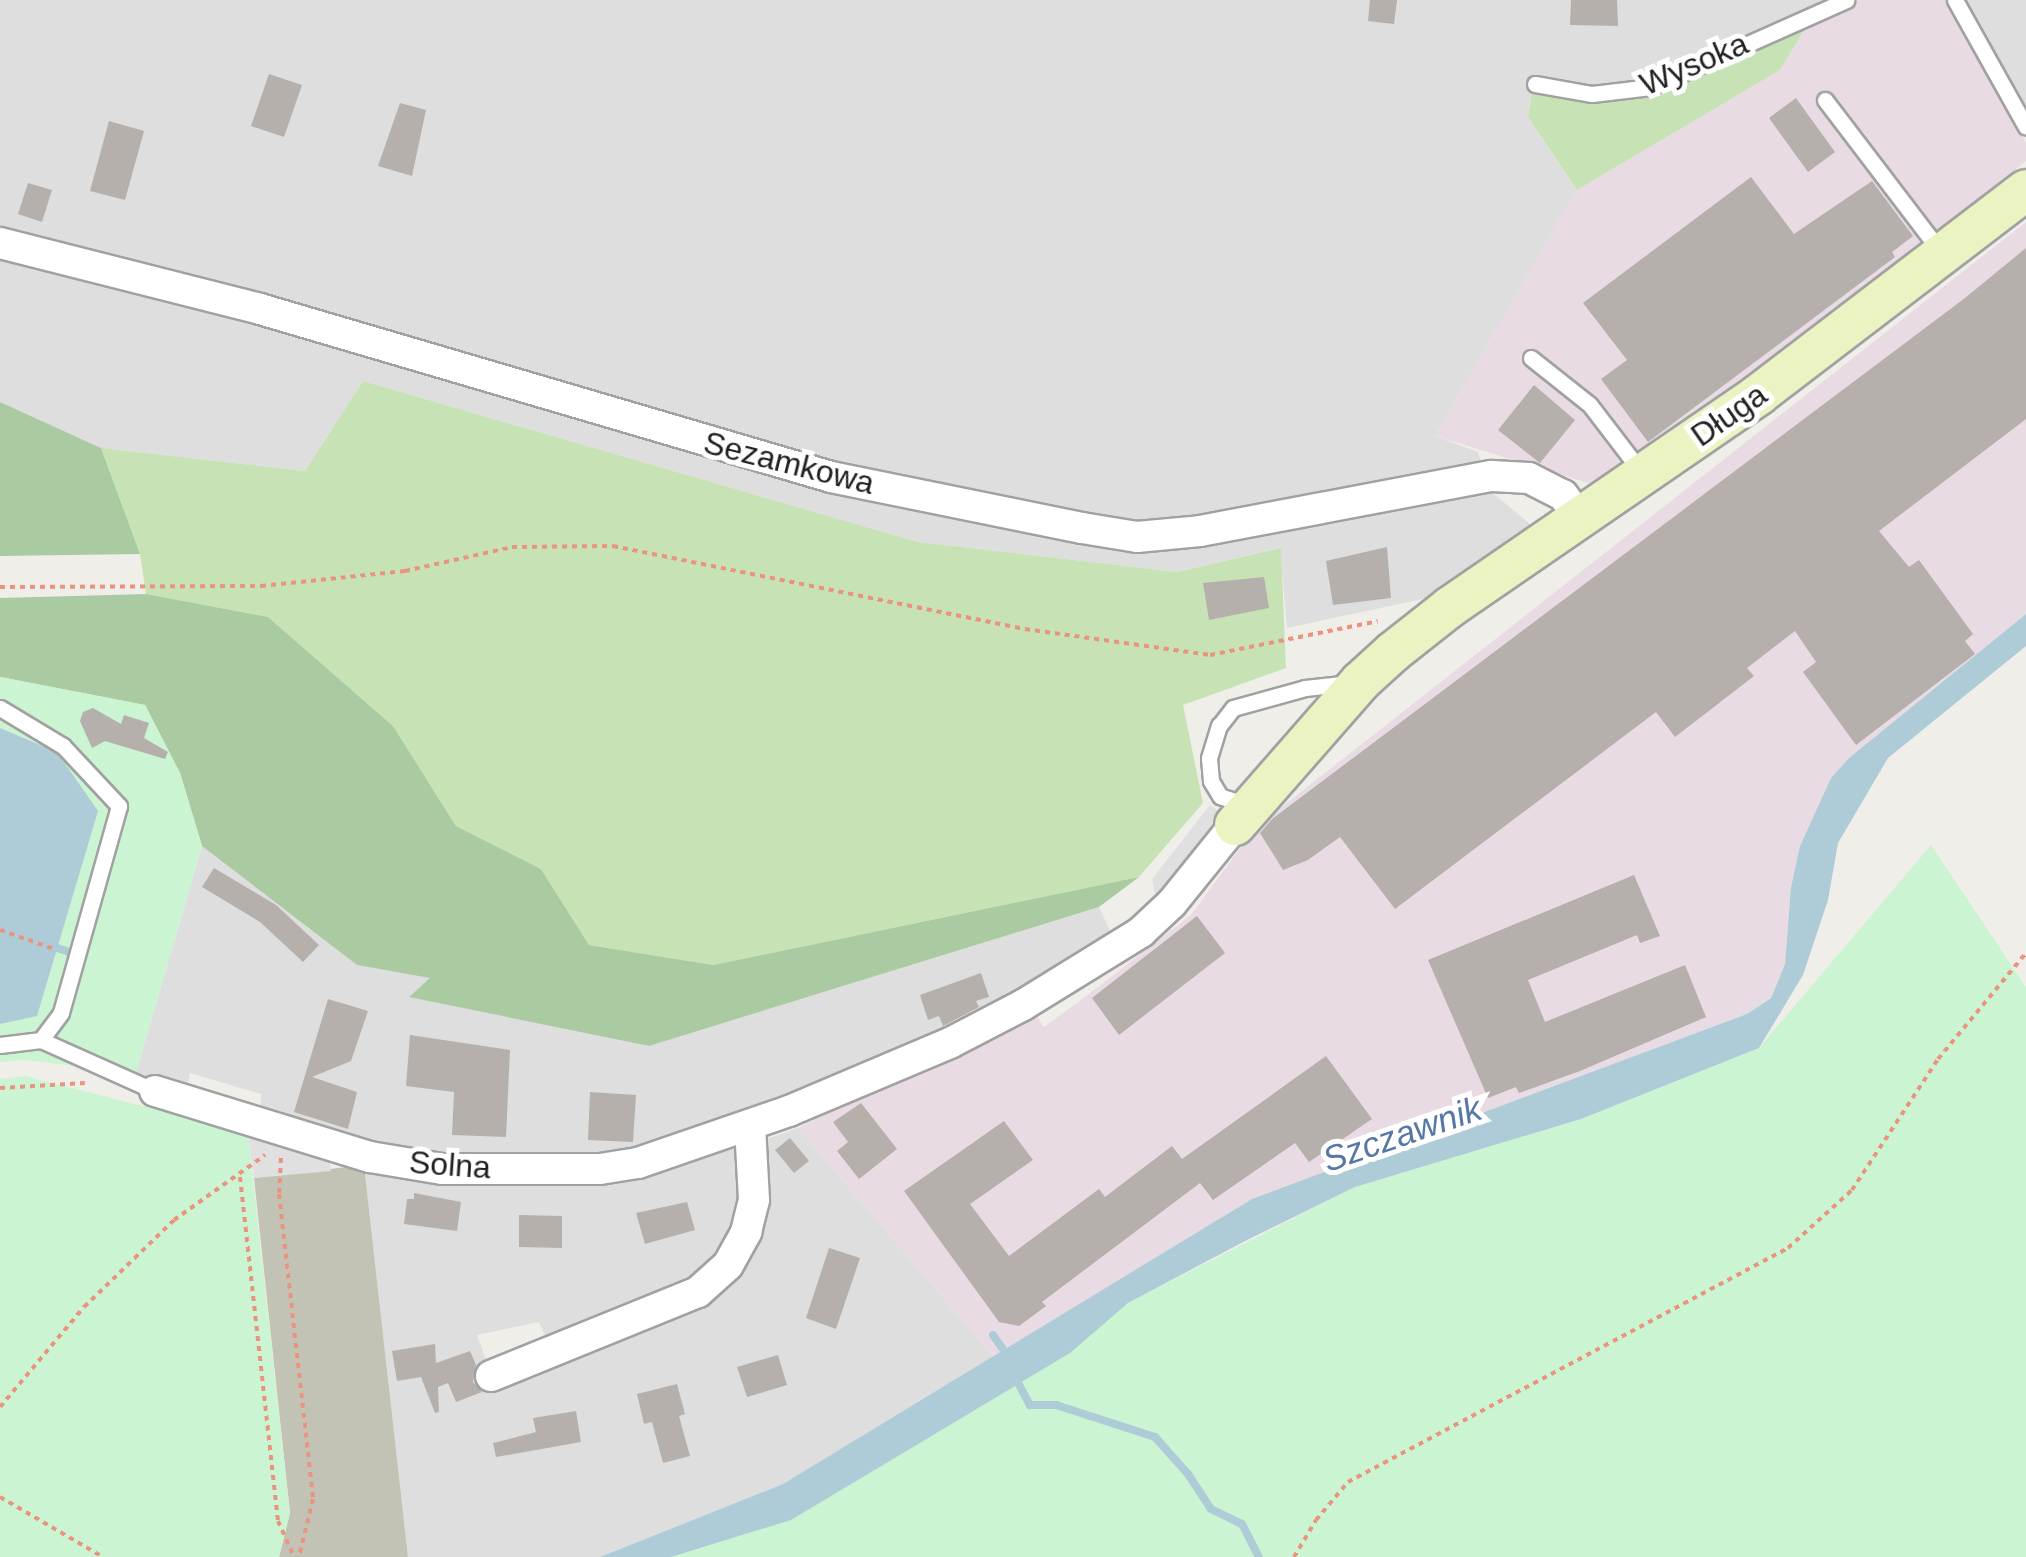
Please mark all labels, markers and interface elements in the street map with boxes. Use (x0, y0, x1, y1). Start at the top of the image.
street label: Wysoka (1634, 24, 1754, 104)
street label: Długa (1684, 375, 1774, 455)
street label: Sezamkowa (700, 423, 878, 503)
water label: Szczawnik (1317, 1087, 1487, 1181)
street label: Solna (408, 1143, 492, 1187)

